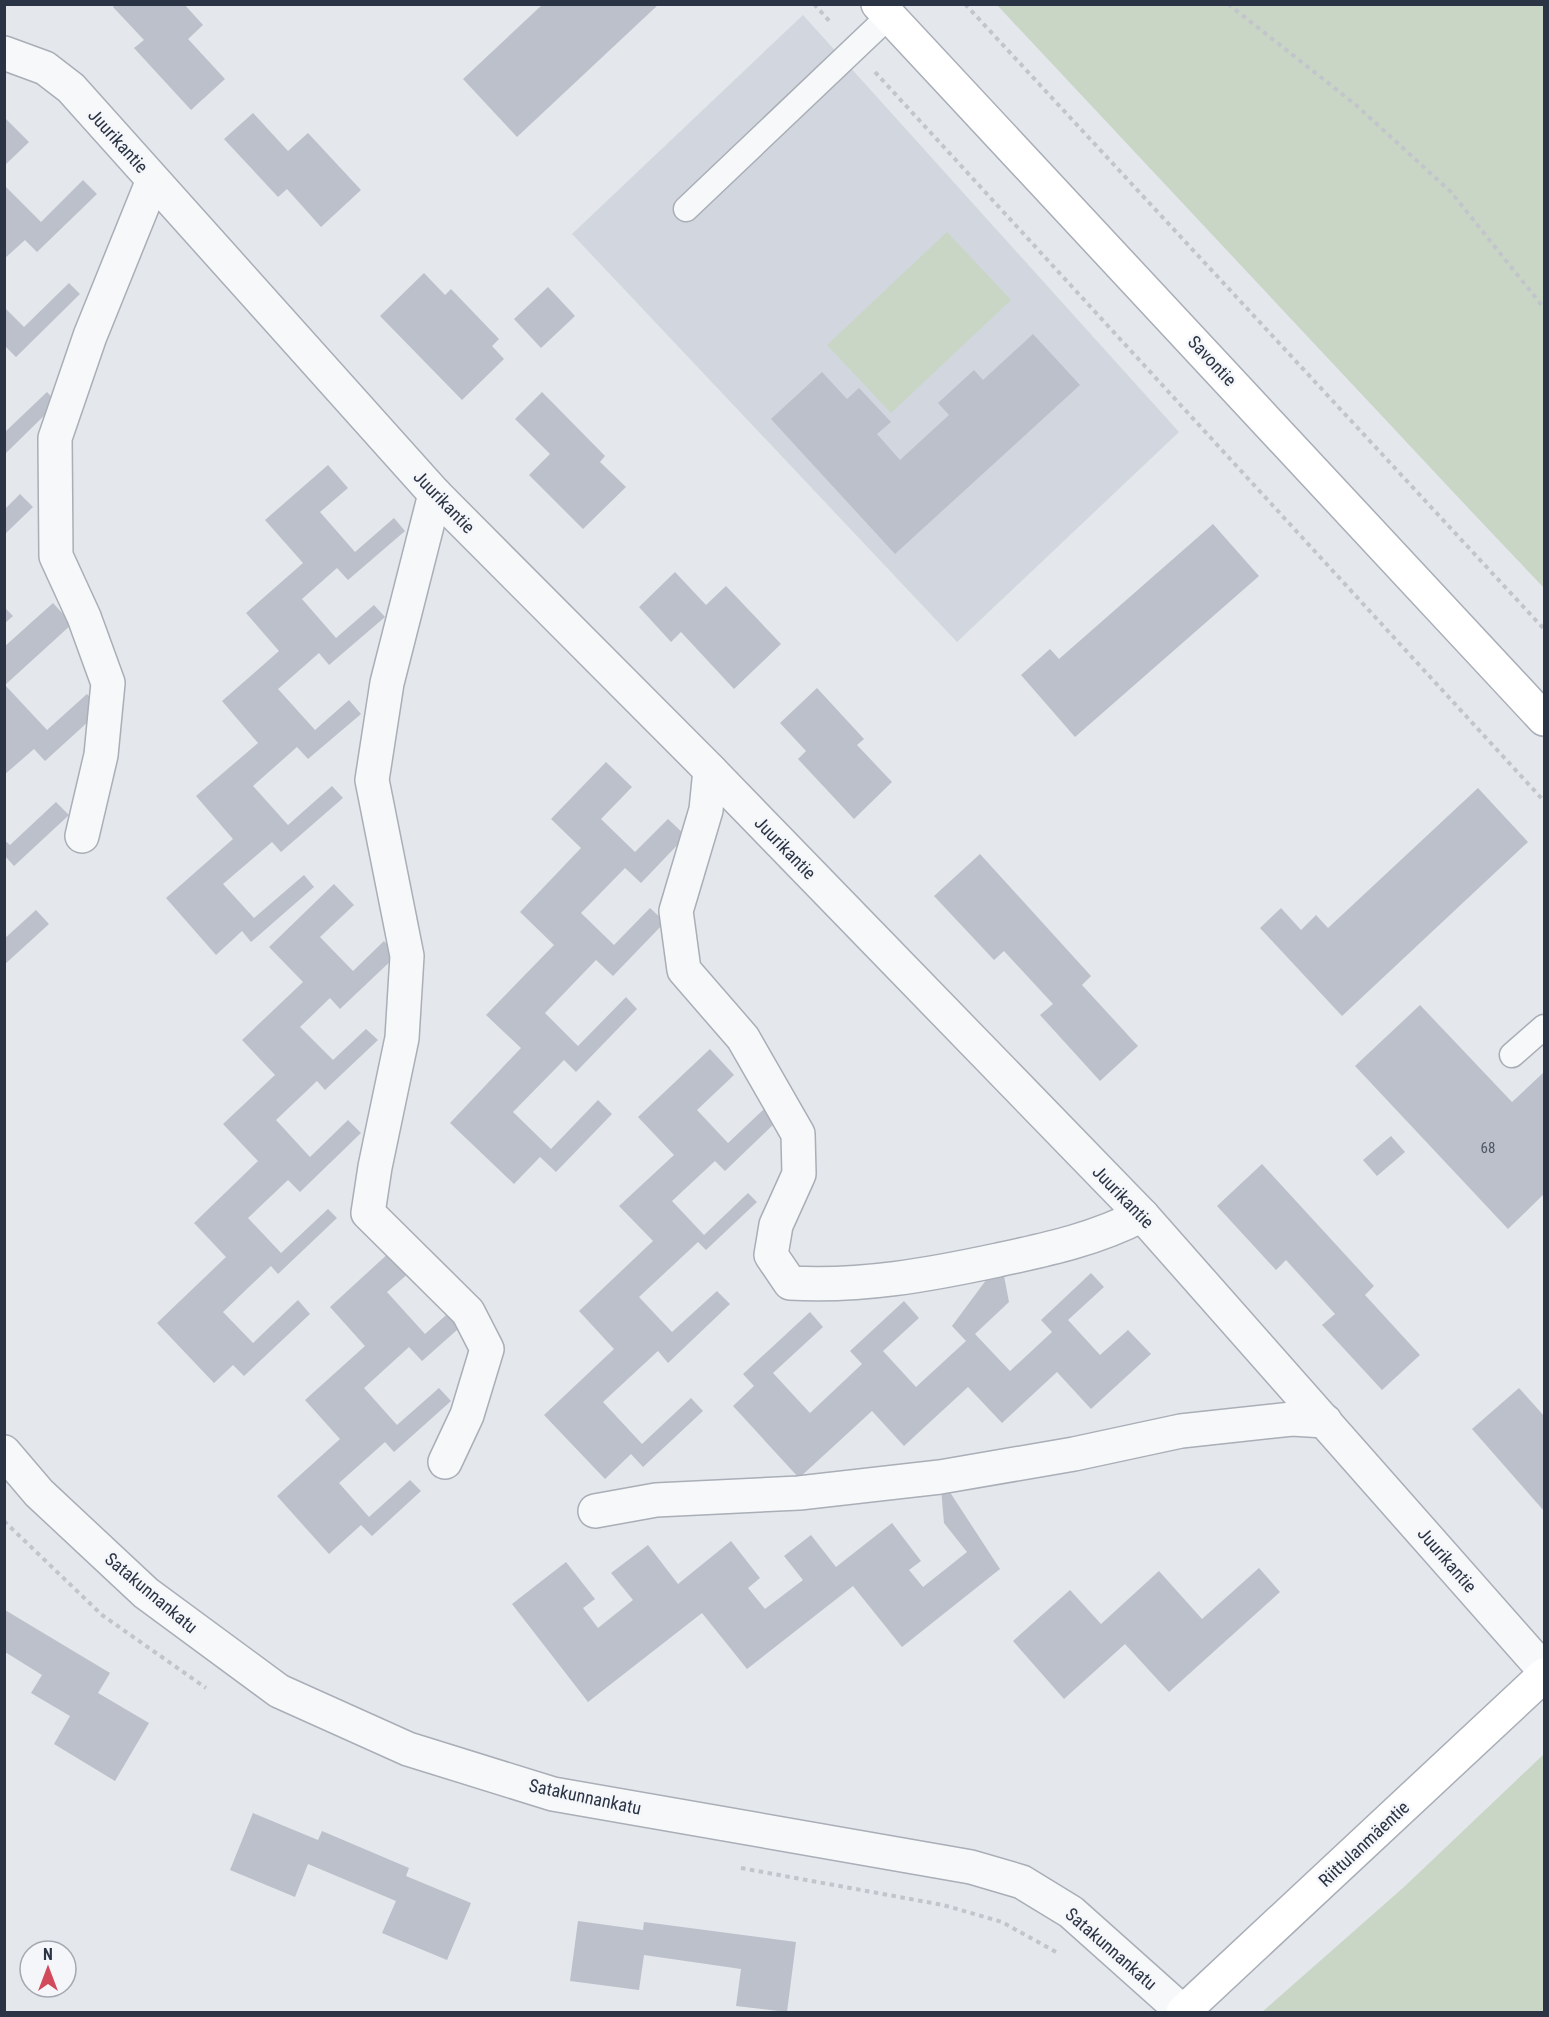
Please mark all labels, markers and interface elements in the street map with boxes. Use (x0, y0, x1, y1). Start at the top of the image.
street label: Juurikantie (84, 104, 153, 177)
street label: Savontie (1184, 331, 1241, 390)
street label: Juurikantie (409, 466, 479, 537)
street label: Juurikantie (750, 812, 820, 883)
house number: 68 (1481, 1139, 1495, 1157)
street label: Juurikantie (1088, 1161, 1158, 1232)
street label: Juurikantie (1414, 1523, 1481, 1596)
street label: Satakunnankatu (101, 1548, 202, 1637)
street label: Satakunnankatu (527, 1774, 643, 1819)
street label: Riittulanmäentie (1314, 1796, 1413, 1891)
street label: Satakunnankatu (1061, 1903, 1161, 1994)
north arrow (18, 1939, 78, 1999)
text: N (43, 1945, 53, 1964)

